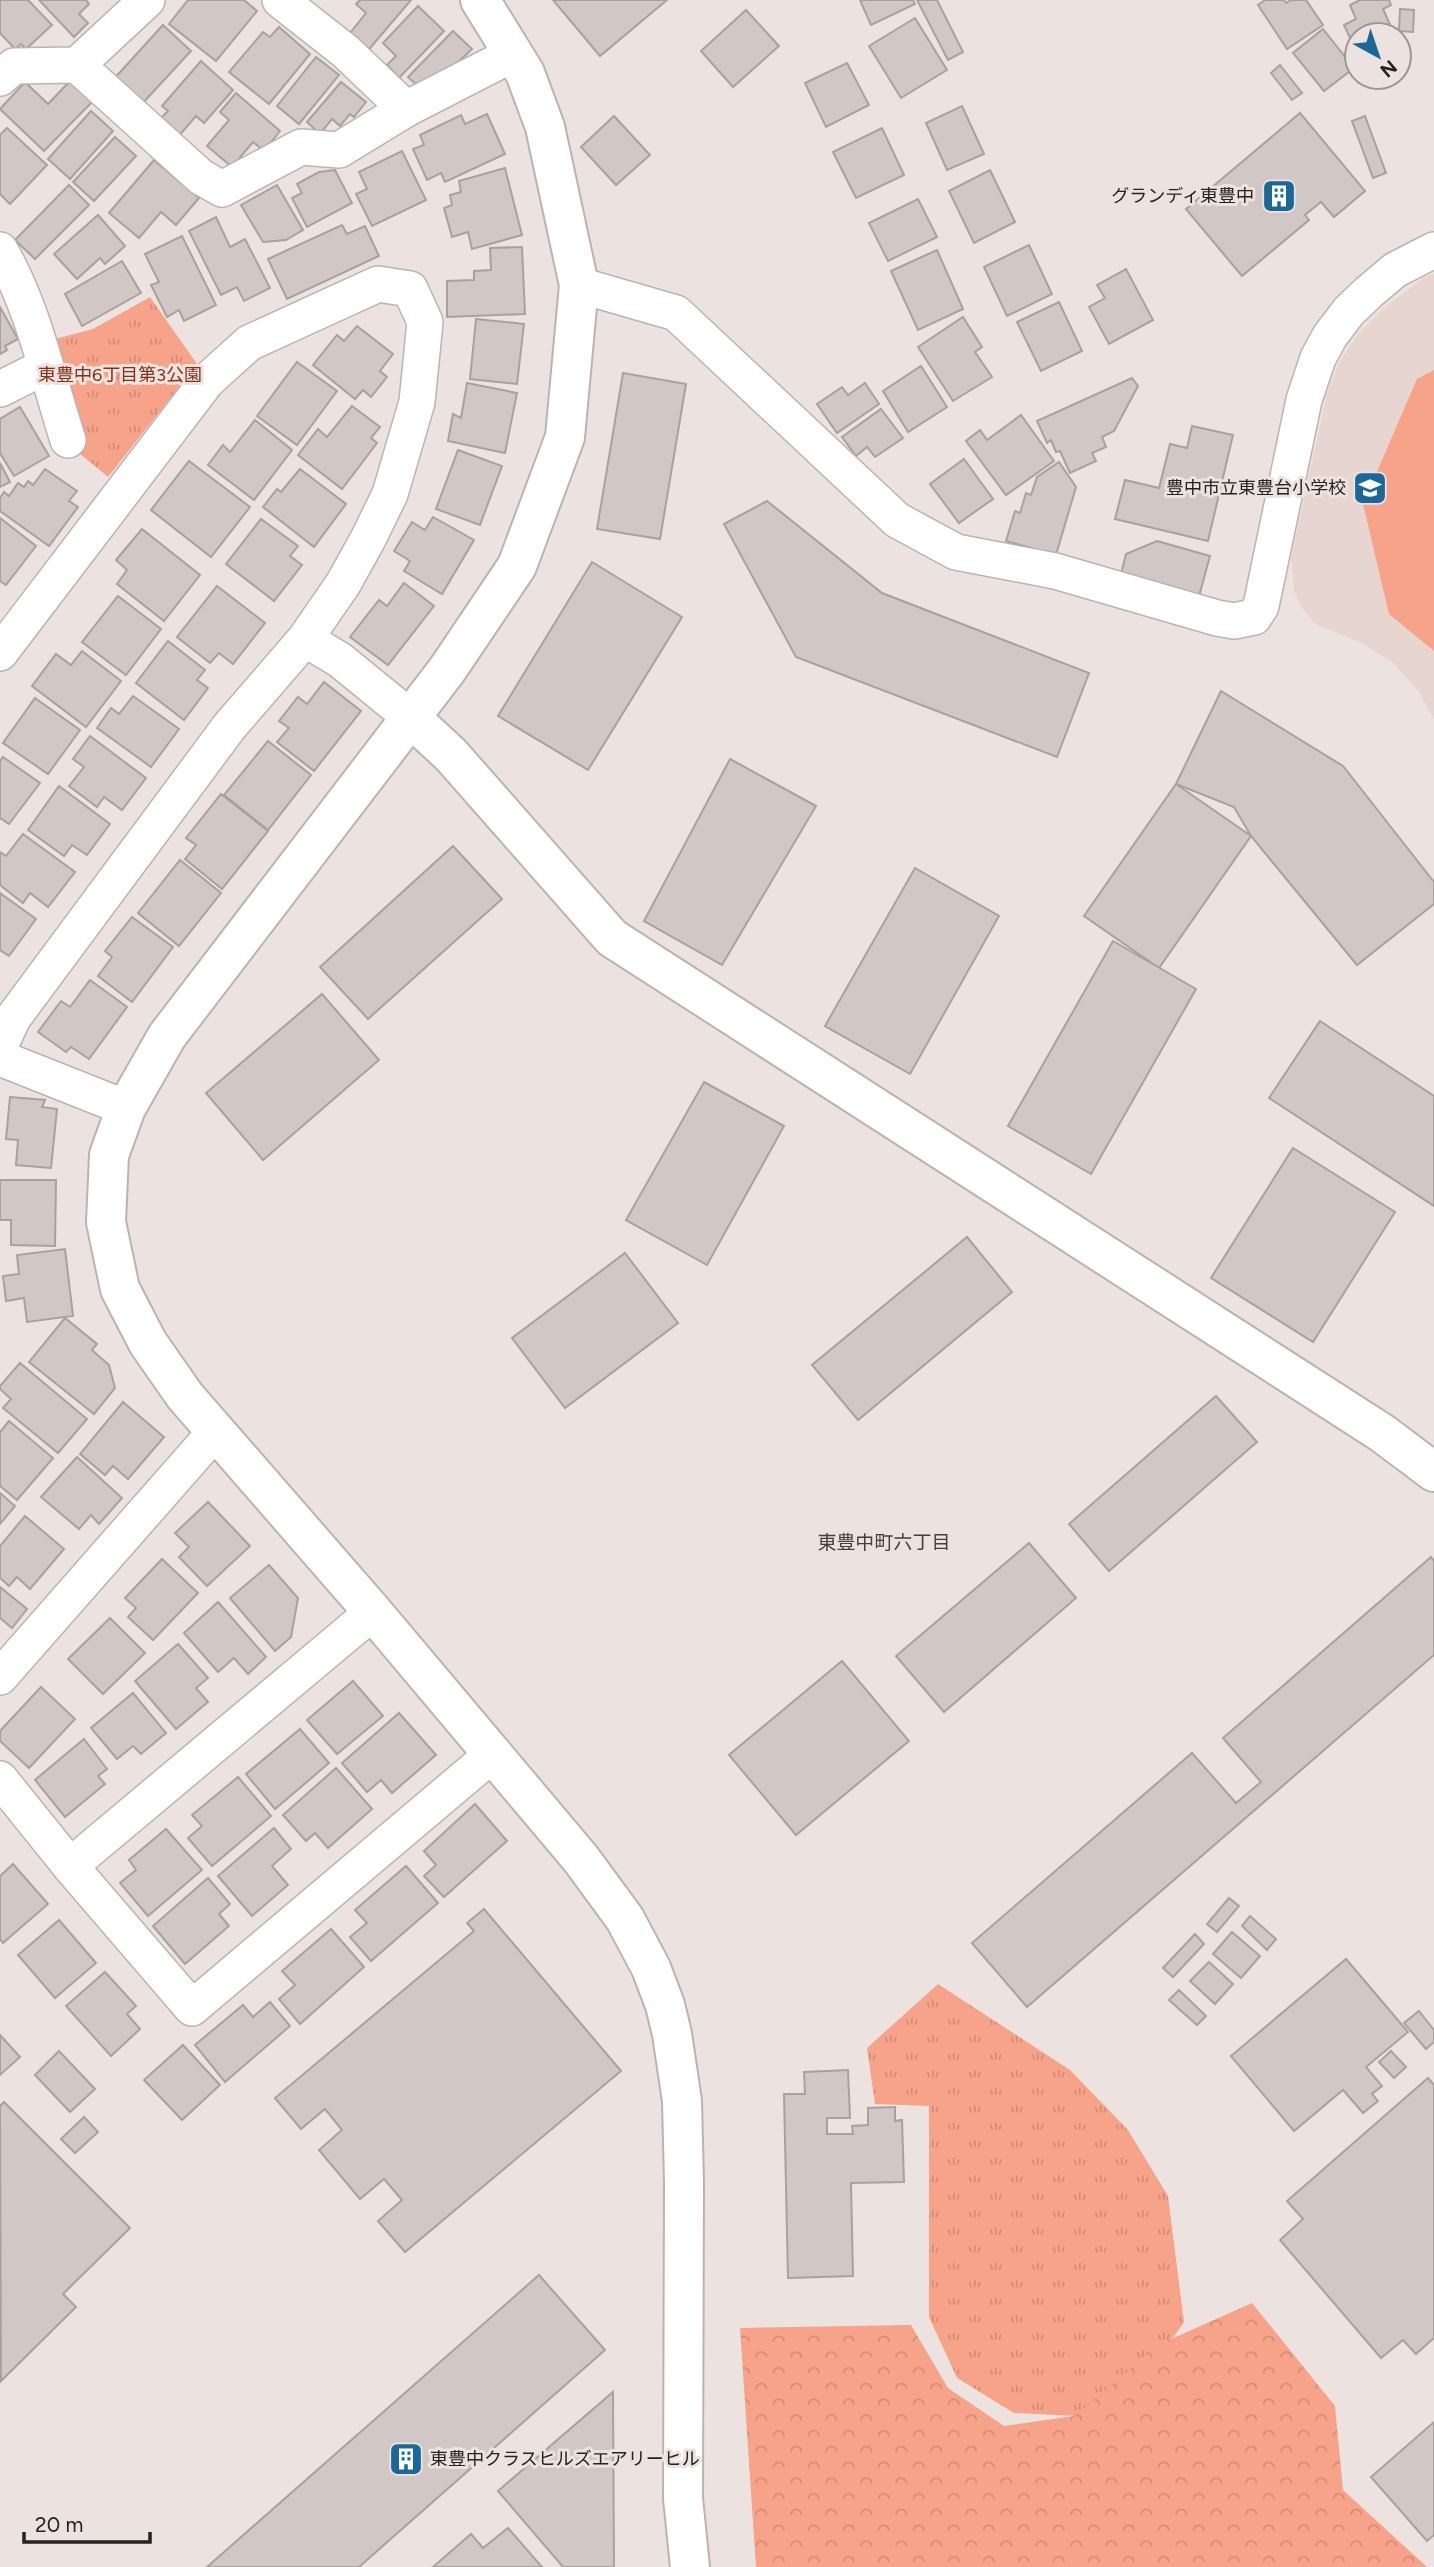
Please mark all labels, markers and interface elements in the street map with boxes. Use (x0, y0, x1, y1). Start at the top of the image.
north arrow (1343, 21, 1413, 91)
text: N (1376, 55, 1402, 82)
building icon: グランディ東豊中 (1260, 177, 1298, 215)
place label: グランディ東豊中 (1111, 185, 1254, 207)
park label: 東豊中6丁目第3公園 (38, 364, 202, 386)
school or university icon: 豊中市立東豊台小学校 (1351, 469, 1389, 507)
place label: 豊中市立東豊台小学校 (1166, 477, 1346, 499)
district label: 東豊中町六丁目 (817, 1531, 951, 1554)
building icon: 東豊中クラスヒルズエアリーヒル (387, 2440, 425, 2478)
place label: 東豊中クラスヒルズエアリーヒル (430, 2448, 700, 2470)
scale bar (24, 2500, 150, 2544)
text: 20 m (35, 2512, 83, 2537)

